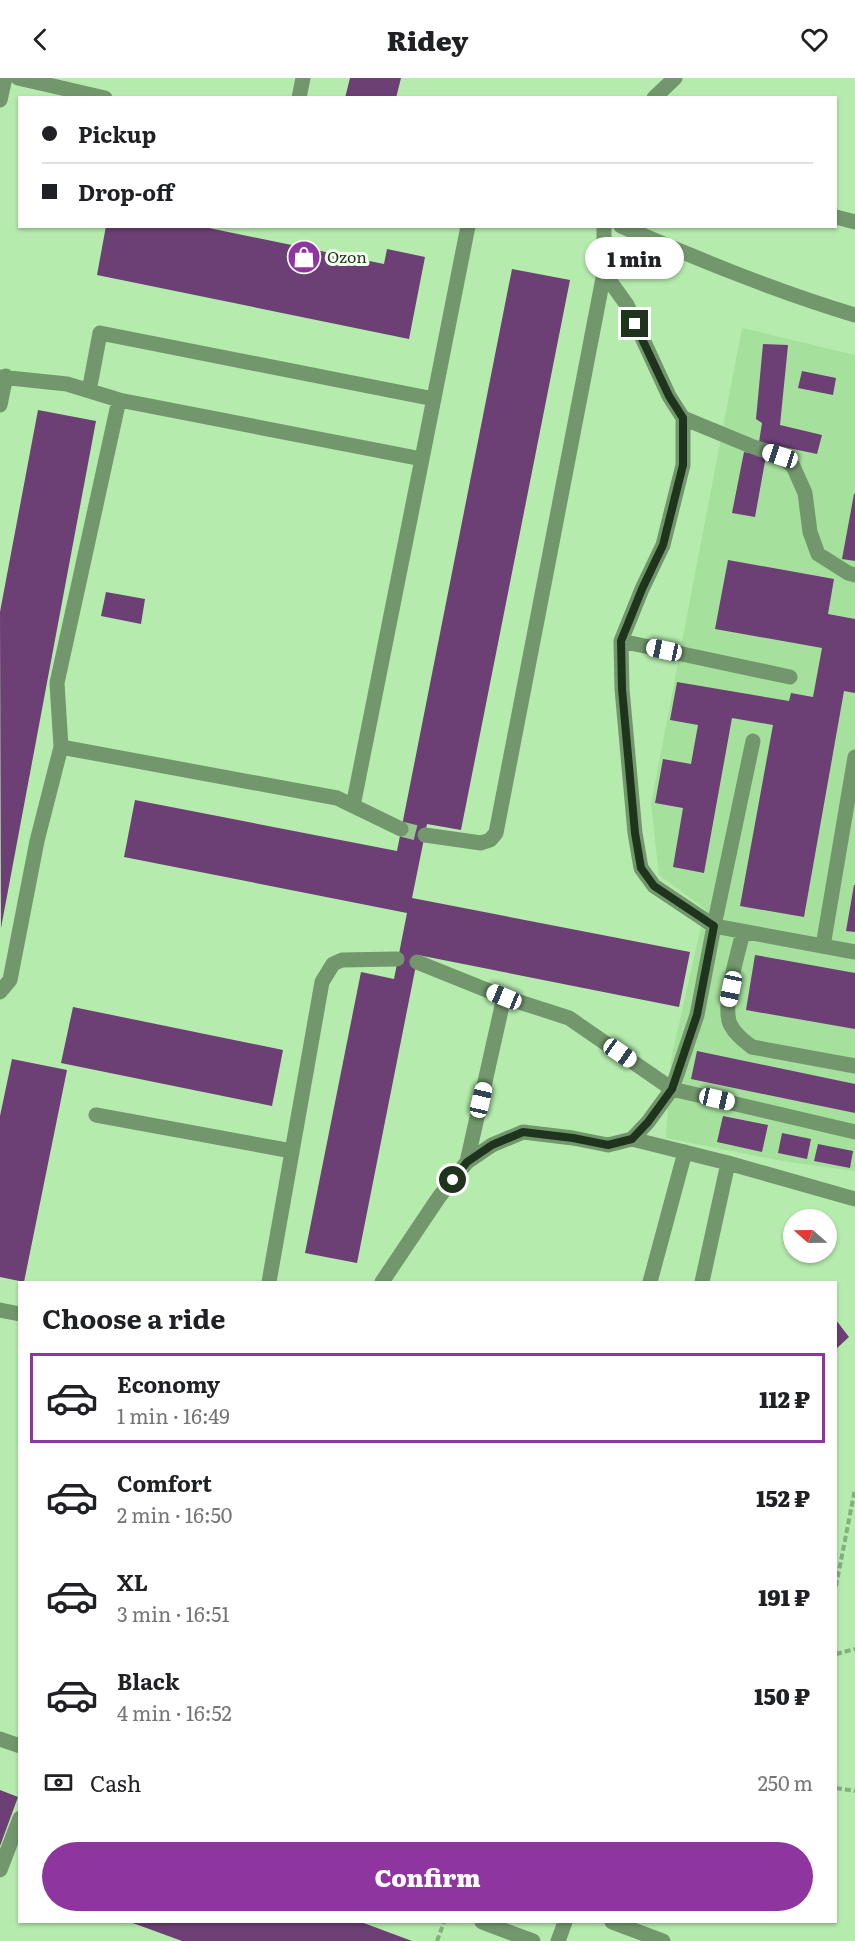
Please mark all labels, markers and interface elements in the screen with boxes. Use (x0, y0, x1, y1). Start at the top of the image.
text: Ridey (387, 19, 468, 59)
icon: back (24, 23, 57, 56)
icon: heart (798, 23, 831, 56)
text: Pickup (78, 117, 156, 150)
text: Drop-off (78, 175, 174, 208)
callout: 1 min (586, 237, 684, 279)
shop icon: Ozon (286, 239, 322, 275)
text: 1 min (607, 243, 662, 273)
place label: Ozon (327, 244, 367, 268)
route end (621, 310, 648, 337)
car (760, 442, 800, 470)
car (645, 637, 683, 663)
car (718, 970, 744, 1008)
car (484, 982, 524, 1012)
car (600, 1035, 640, 1071)
car (468, 1080, 494, 1120)
car (697, 1086, 737, 1112)
route start (439, 1166, 466, 1193)
north arrow (783, 1209, 837, 1263)
map controls (783, 1209, 837, 1263)
text: Choose a ride (42, 1297, 225, 1337)
text: Economy (117, 1367, 220, 1400)
icon: car (45, 1371, 99, 1425)
text: 112 ₽ (759, 1382, 810, 1415)
text: 1 min · 16:49 (117, 1400, 230, 1430)
text: Comfort (117, 1466, 212, 1499)
icon: car (45, 1470, 99, 1524)
text: 152 ₽ (756, 1481, 810, 1514)
text: 2 min · 16:50 (117, 1499, 232, 1529)
text: XL (117, 1565, 148, 1598)
icon: car (45, 1569, 99, 1623)
text: 191 ₽ (758, 1580, 810, 1613)
text: 3 min · 16:51 (117, 1598, 230, 1628)
text: Black (117, 1664, 179, 1697)
icon: car (45, 1668, 99, 1722)
text: 150 ₽ (754, 1679, 810, 1712)
text: 4 min · 16:52 (117, 1697, 232, 1727)
icon: cash (42, 1766, 75, 1799)
text: Cash (90, 1766, 141, 1799)
text: 250 m (758, 1767, 813, 1797)
button: Confirm (42, 1842, 813, 1911)

